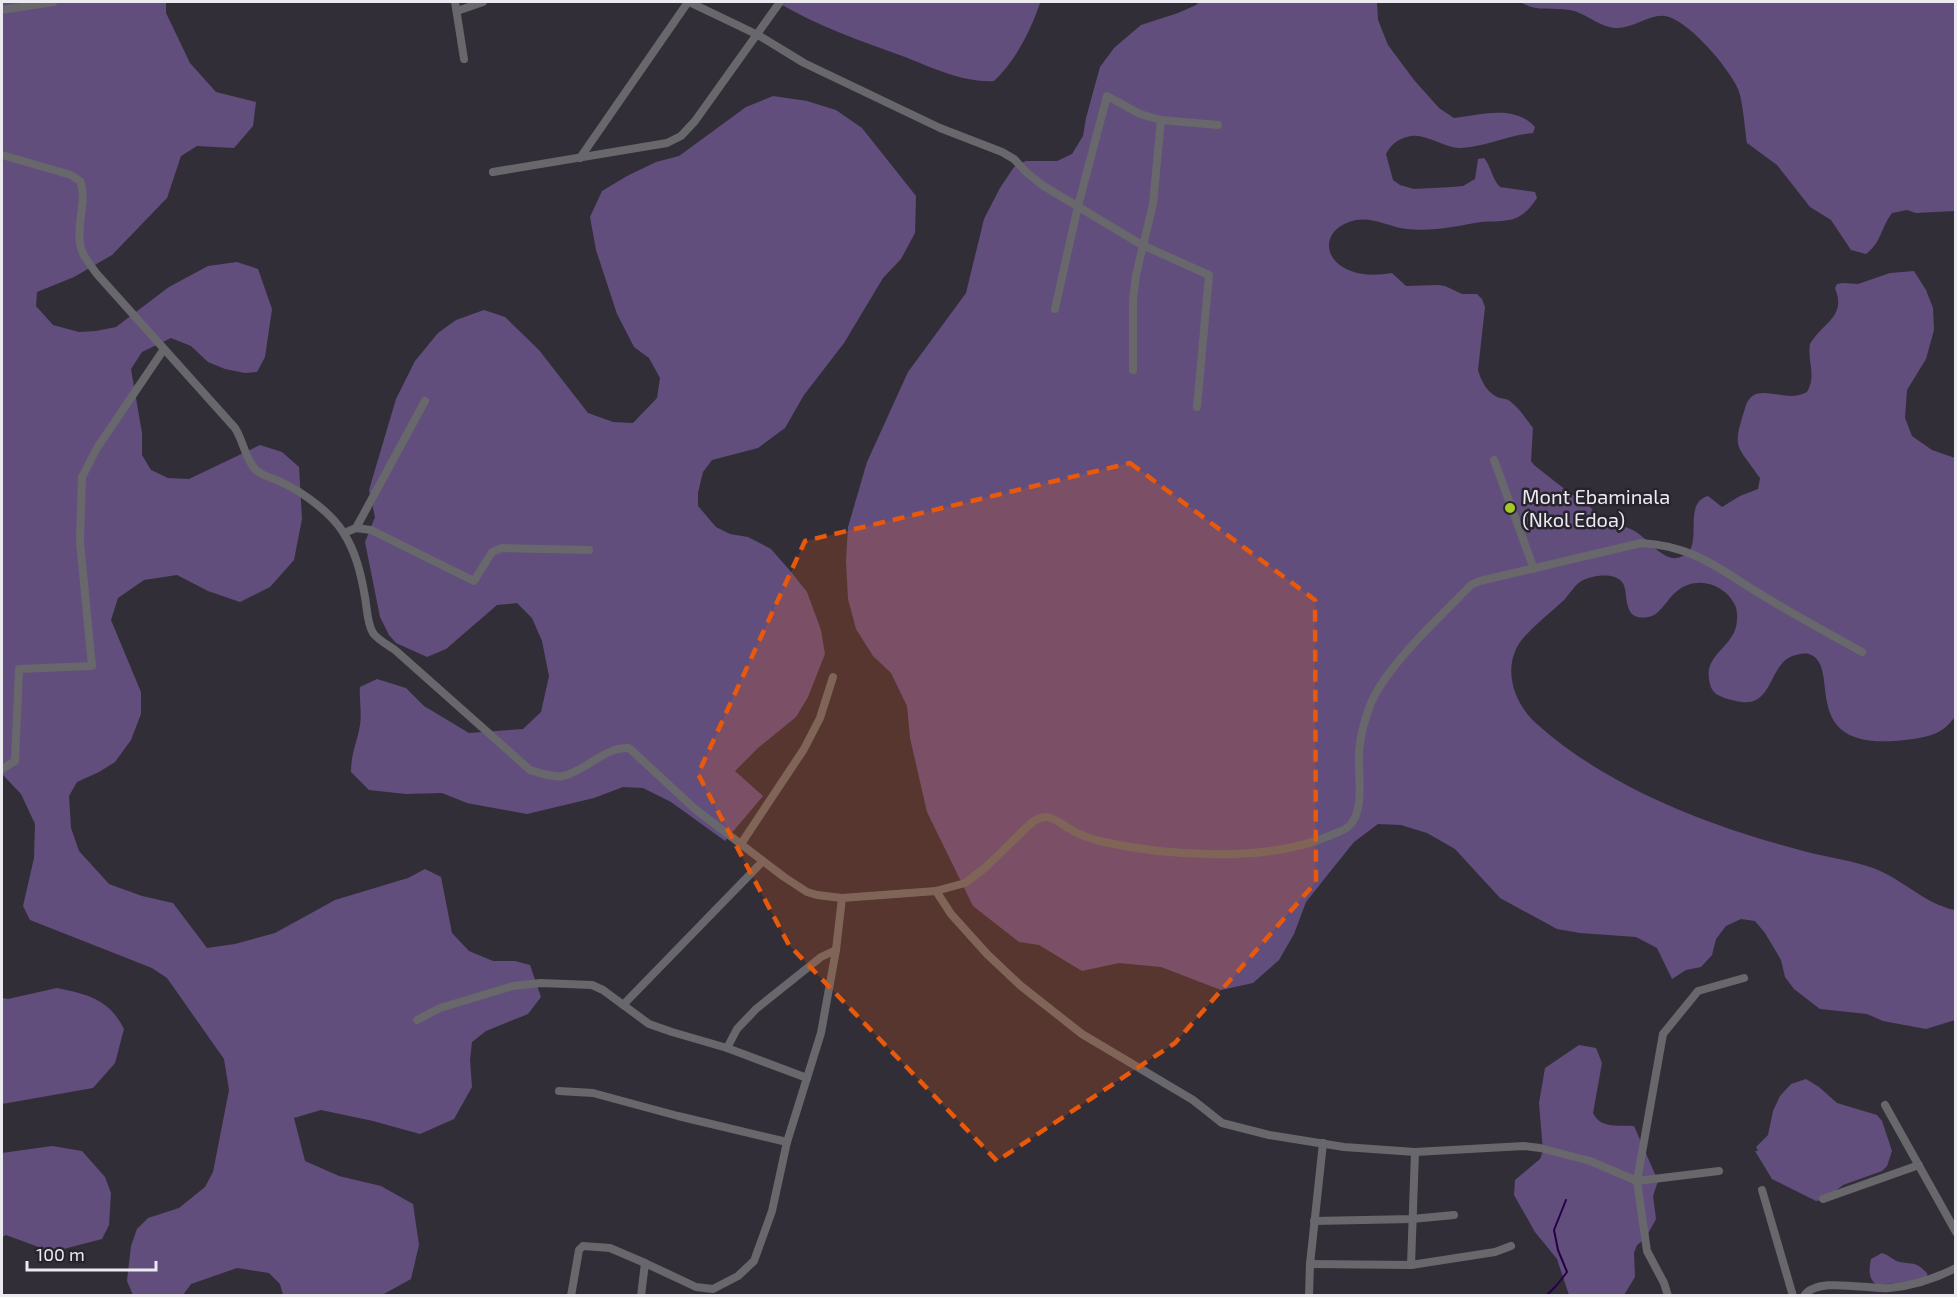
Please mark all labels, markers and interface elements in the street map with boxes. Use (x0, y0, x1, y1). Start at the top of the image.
place label: Mont Ebaminala (Nkol Edoa) (1522, 484, 1670, 531)
marker: Mont Ebaminala (Nkol Edoa) (1503, 501, 1517, 515)
scale bar (27, 1234, 156, 1272)
text: 100 m (36, 1243, 85, 1265)

